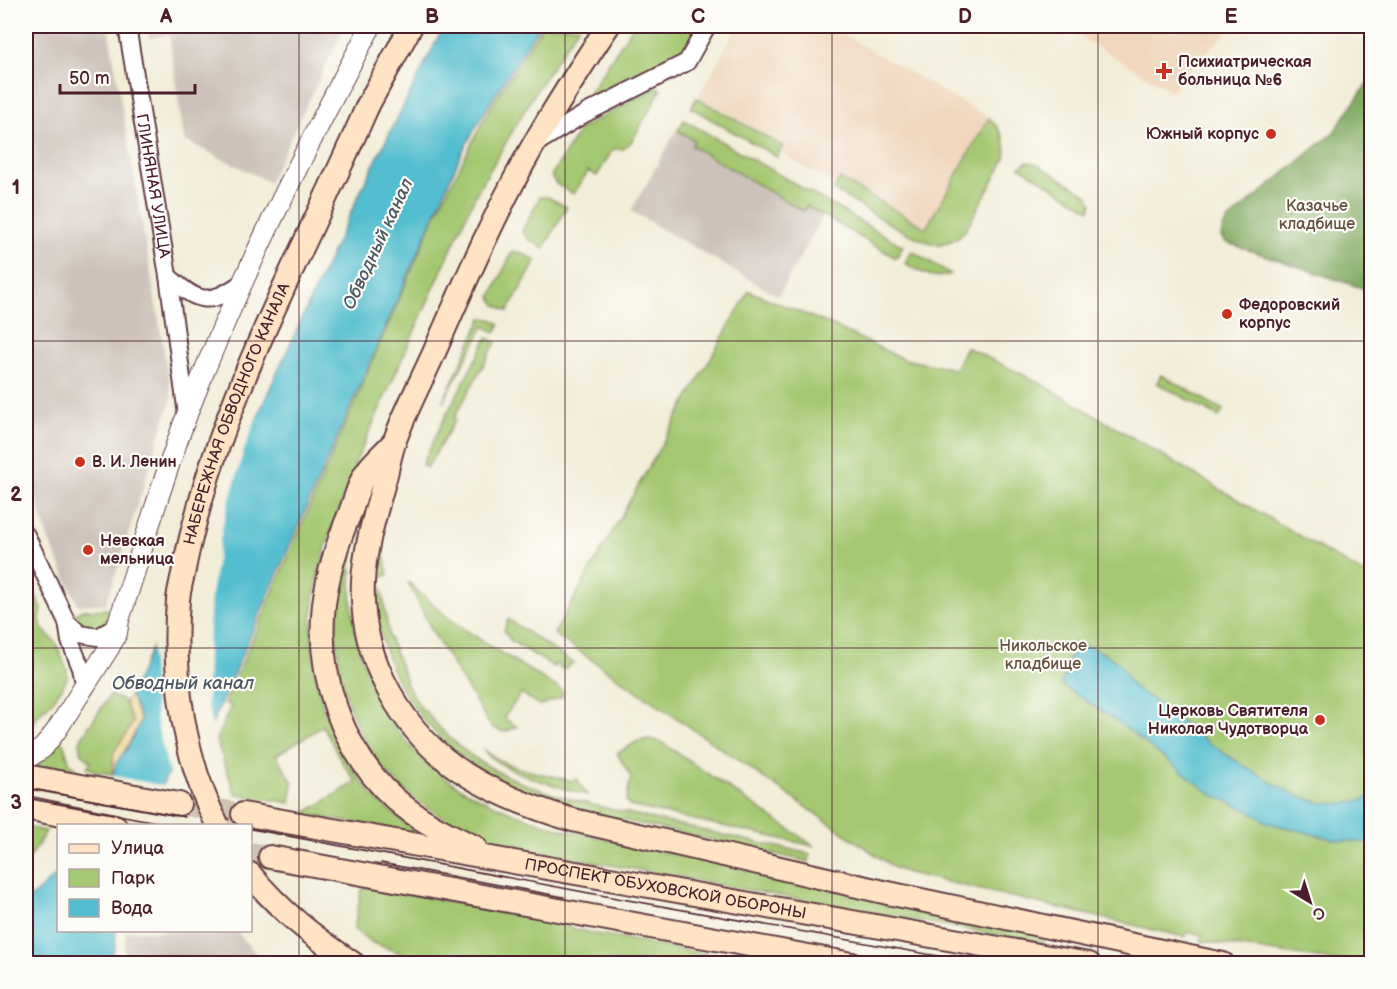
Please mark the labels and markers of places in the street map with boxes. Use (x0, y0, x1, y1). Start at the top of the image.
place label: Психиатрическая больница №6 (1178, 53, 1312, 90)
marker: Психиатрическая больница №6 (1155, 62, 1173, 80)
place label: Южный корпус (1146, 125, 1259, 144)
marker: Южный корпус (1264, 127, 1278, 141)
place label: Федоровский корпус (1239, 296, 1340, 333)
marker: Федоровский корпус (1220, 307, 1234, 321)
place label: В. И. Ленин (92, 453, 177, 472)
marker: В. И. Ленин (73, 455, 87, 469)
place label: Невская мельница (100, 532, 175, 569)
marker: Невская мельница (81, 543, 95, 557)
place label: Церковь Святителя Николая Чудотворца (1148, 702, 1309, 739)
marker: Церковь Святителя Николая Чудотворца (1313, 713, 1327, 727)

